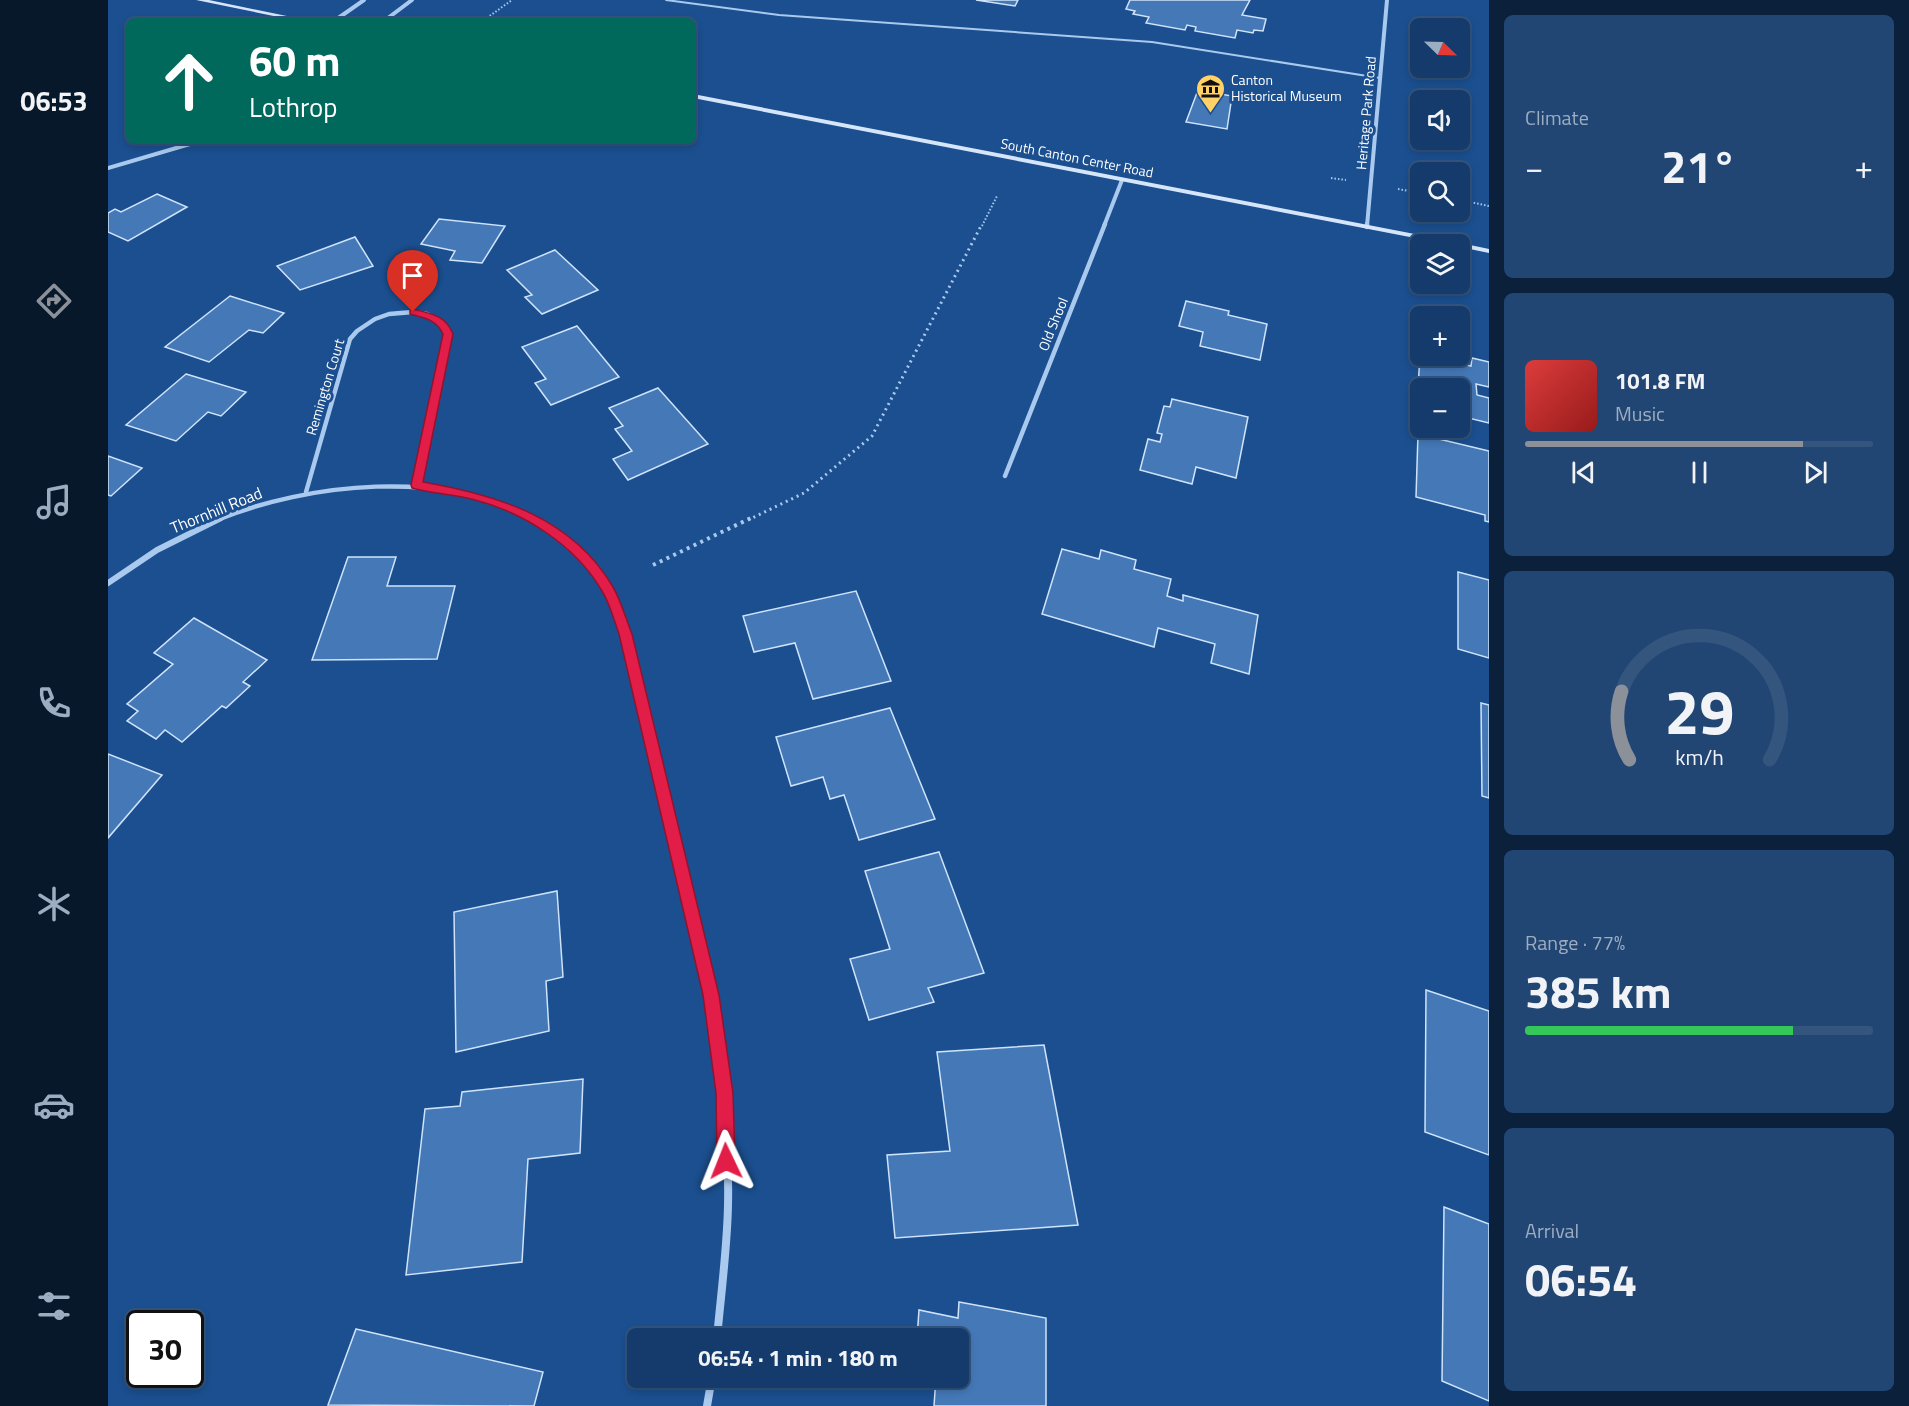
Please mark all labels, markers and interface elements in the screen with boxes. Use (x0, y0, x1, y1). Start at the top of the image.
north arrow (1410, 18, 1470, 78)
map controls (1410, 18, 1470, 438)
text: 60 m (249, 28, 341, 92)
icon: ahead (150, 42, 228, 120)
street label: Heritage Park Road (1350, 55, 1381, 171)
place label: Canton Historical Museum (1231, 69, 1342, 106)
museum icon: Canton Historical Museum (1194, 72, 1226, 114)
text: 06:53 (20, 80, 88, 121)
text: Lothrop (249, 86, 337, 127)
button: sound (1410, 90, 1470, 150)
text: Climate (1525, 102, 1589, 133)
street label: South Canton Center Road (999, 132, 1155, 183)
text: 21° (1661, 132, 1737, 200)
text: − (1525, 142, 1543, 192)
text: + (1855, 142, 1873, 192)
button: search (1410, 162, 1470, 222)
button: layers (1410, 234, 1470, 294)
pin (387, 250, 438, 312)
icon: arrive (396, 259, 429, 292)
icon: directions (33, 280, 75, 322)
street label: Old Shool (1032, 294, 1073, 354)
button: + (1410, 306, 1470, 366)
street label: Remington Court (300, 336, 349, 438)
text: 101.8 FM (1615, 364, 1705, 398)
button: − (1410, 378, 1470, 438)
text: Music (1615, 398, 1665, 429)
icon: previous (1567, 456, 1600, 489)
icon: pause (1683, 456, 1716, 489)
icon: next (1799, 456, 1832, 489)
icon: music (33, 481, 75, 523)
street label: Thornhill Road (166, 481, 266, 539)
text: 29 (1664, 663, 1734, 758)
icon: phone (33, 682, 75, 724)
text: km/h (1675, 741, 1723, 773)
icon: climate (33, 883, 75, 925)
text: Range · 77% (1525, 927, 1625, 958)
text: 385 km (1525, 957, 1671, 1025)
icon: car (33, 1084, 75, 1126)
position arrow (694, 1129, 758, 1193)
text: Arrival (1525, 1215, 1579, 1246)
text: 06:54 (1525, 1245, 1637, 1313)
icon: filters (33, 1285, 75, 1327)
speed limit sign: 30 (126, 1310, 204, 1388)
text: 06:54 · 1 min · 180 m (698, 1341, 898, 1375)

